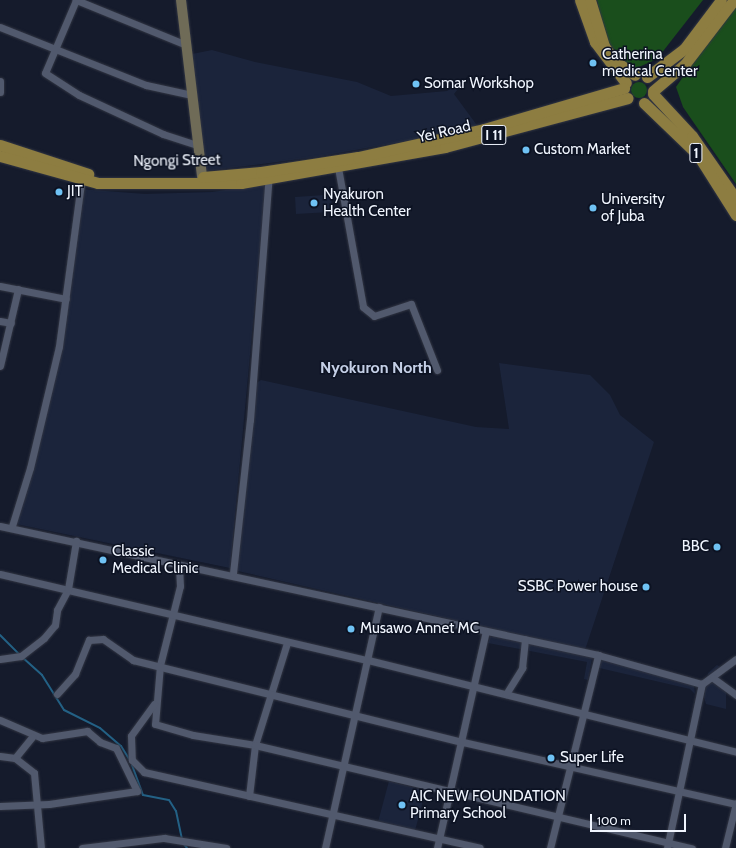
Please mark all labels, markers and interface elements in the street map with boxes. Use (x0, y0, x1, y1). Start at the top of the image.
place label: Catherina medical Center (602, 45, 698, 80)
marker: Catherina medical Center (587, 57, 599, 69)
place label: Somar Workshop (424, 75, 534, 93)
marker: Somar Workshop (411, 79, 421, 89)
street label: Yei Road (416, 117, 472, 147)
road number: I 11 (481, 123, 507, 147)
place label: Custom Market (534, 141, 630, 159)
road number: 1 (689, 141, 703, 165)
marker: Custom Market (521, 145, 531, 155)
street label: Ngongi Street (133, 151, 221, 171)
place label: JIT (67, 183, 83, 201)
place label: Nyakuron Health Center (323, 185, 411, 220)
marker: JIT (54, 187, 64, 197)
place label: University of Juba (601, 190, 665, 225)
marker: Nyakuron Health Center (308, 197, 320, 209)
marker: University of Juba (588, 203, 598, 213)
district label: Nyokuron North (320, 358, 432, 378)
place label: BBC (682, 538, 709, 556)
place label: Classic Medical Clinic (112, 542, 198, 577)
marker: BBC (712, 542, 722, 552)
marker: Classic Medical Clinic (97, 554, 109, 566)
place label: SSBC Power house (518, 578, 638, 596)
marker: SSBC Power house (641, 582, 651, 592)
place label: Musawo Annet MC (360, 620, 479, 638)
marker: Musawo Annet MC (345, 623, 357, 635)
place label: Super Life (560, 749, 624, 767)
marker: Super Life (545, 752, 557, 764)
place label: AIC NEW FOUNDATION Primary School (410, 787, 566, 822)
marker: AIC NEW FOUNDATION Primary School (397, 800, 407, 810)
scale bar (592, 806, 688, 832)
text: 100 m (597, 813, 631, 828)

